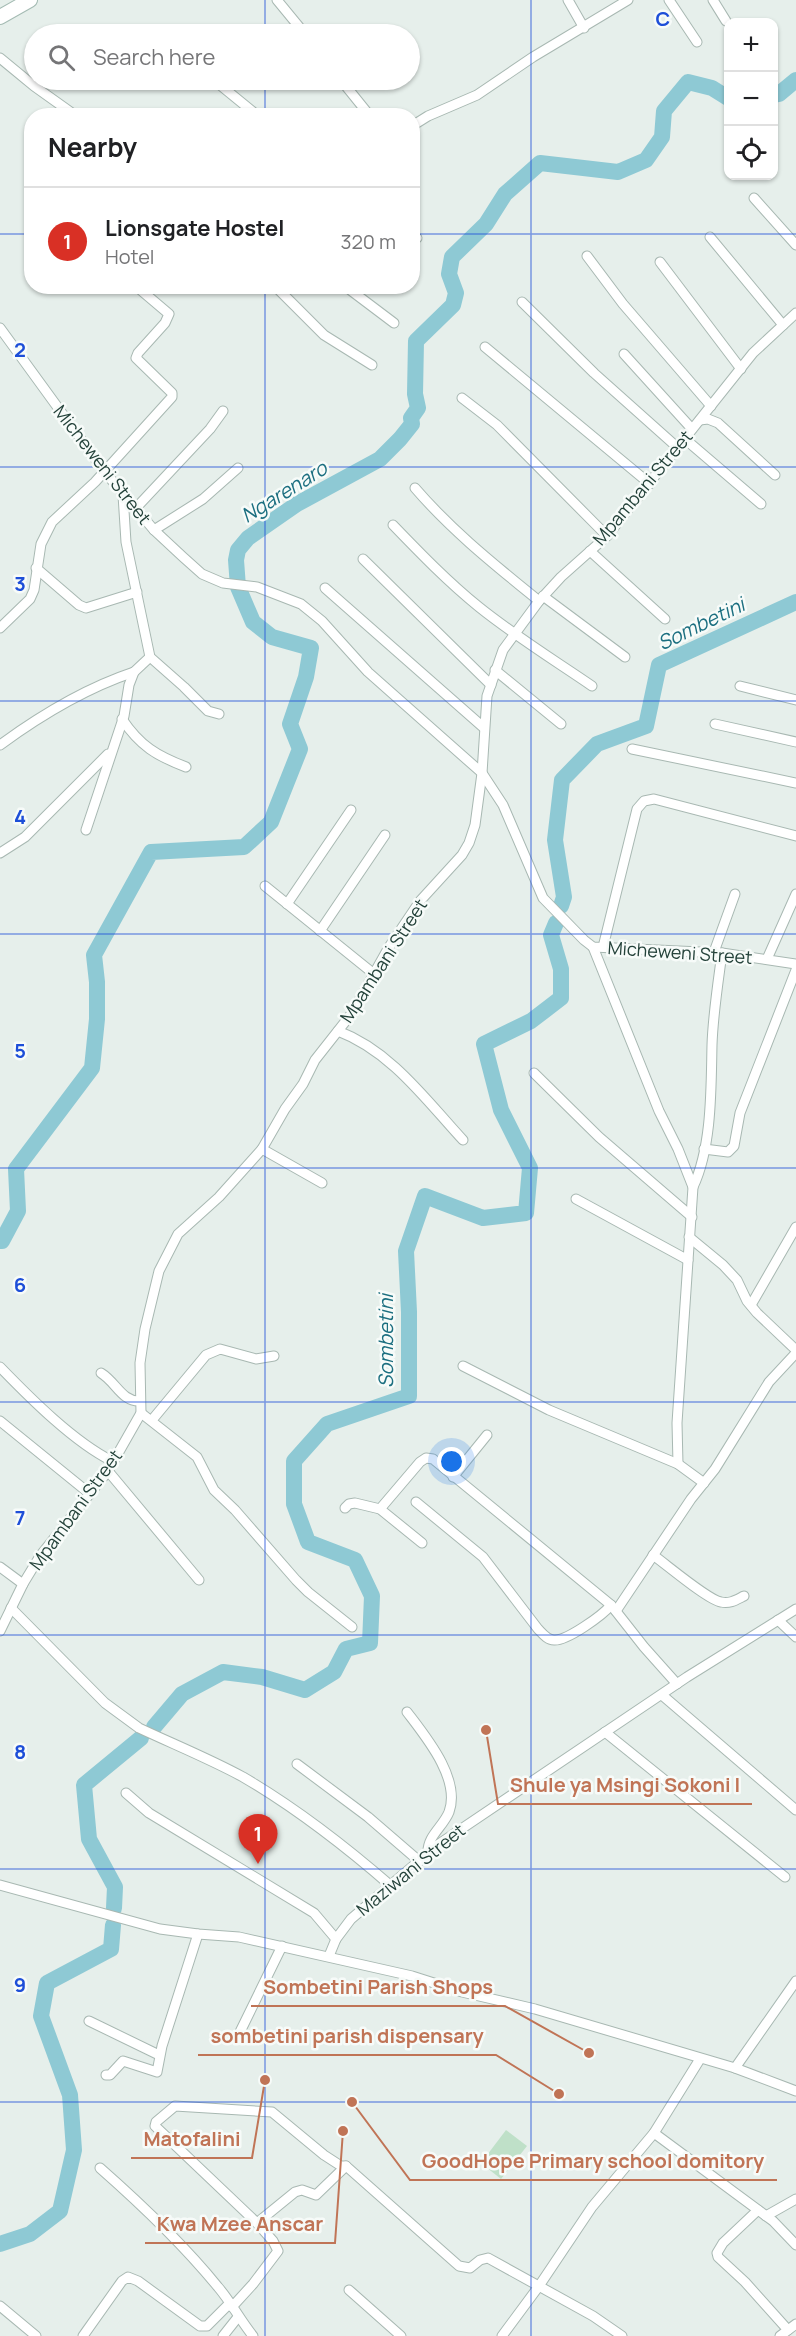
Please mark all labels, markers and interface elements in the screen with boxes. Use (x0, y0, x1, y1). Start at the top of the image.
text: C (656, 5, 670, 32)
map controls (724, 18, 778, 180)
button: + (724, 18, 778, 72)
search box (24, 24, 420, 90)
icon: search (45, 41, 78, 74)
text: Search here (93, 42, 215, 72)
button: − (724, 72, 778, 126)
button: locate (724, 126, 778, 180)
text: Nearby (48, 129, 137, 165)
text: Lionsgate Hostel (105, 213, 284, 243)
text: 1 (63, 228, 72, 255)
text: 320 m (340, 228, 396, 255)
text: Hotel (105, 243, 155, 270)
text: 2 (14, 336, 26, 363)
street label: Micheweni Street (49, 400, 157, 529)
street label: Mpambani Street (587, 425, 697, 550)
water label: Ngarenaro (236, 454, 333, 529)
text: 3 (14, 570, 26, 597)
water label: Sombetini (653, 590, 751, 656)
text: 4 (14, 803, 26, 830)
street label: Mpambani Street (334, 894, 432, 1027)
street label: Micheweni Street (607, 935, 753, 969)
text: 5 (14, 1037, 26, 1064)
text: 6 (14, 1271, 26, 1298)
water label: Sombetini (372, 1292, 399, 1388)
street label: Mpambani Street (23, 1444, 127, 1574)
your location (437, 1447, 466, 1476)
text: 7 (15, 1504, 25, 1531)
text: 8 (14, 1738, 26, 1765)
callout: Shule ya Msingi Sokoni I (498, 1766, 752, 1804)
text: Shule ya Msingi Sokoni I (510, 1771, 740, 1798)
pin: 1 (238, 1814, 278, 1864)
street label: Maziwani Street (351, 1818, 470, 1921)
callout: Sombetini Parish Shops (251, 1968, 505, 2006)
text: 9 (14, 1971, 26, 1998)
text: Sombetini Parish Shops (263, 1973, 493, 2000)
callout: sombetini parish dispensary (198, 2017, 496, 2055)
text: sombetini parish dispensary (210, 2022, 484, 2049)
callout: Matofalini (131, 2120, 252, 2158)
text: Matofalini (143, 2125, 241, 2152)
callout: GoodHope Primary school domitory (410, 2142, 777, 2180)
text: GoodHope Primary school domitory (422, 2147, 765, 2174)
callout: Kwa Mzee Anscar (145, 2205, 335, 2243)
text: Kwa Mzee Anscar (157, 2210, 323, 2237)

